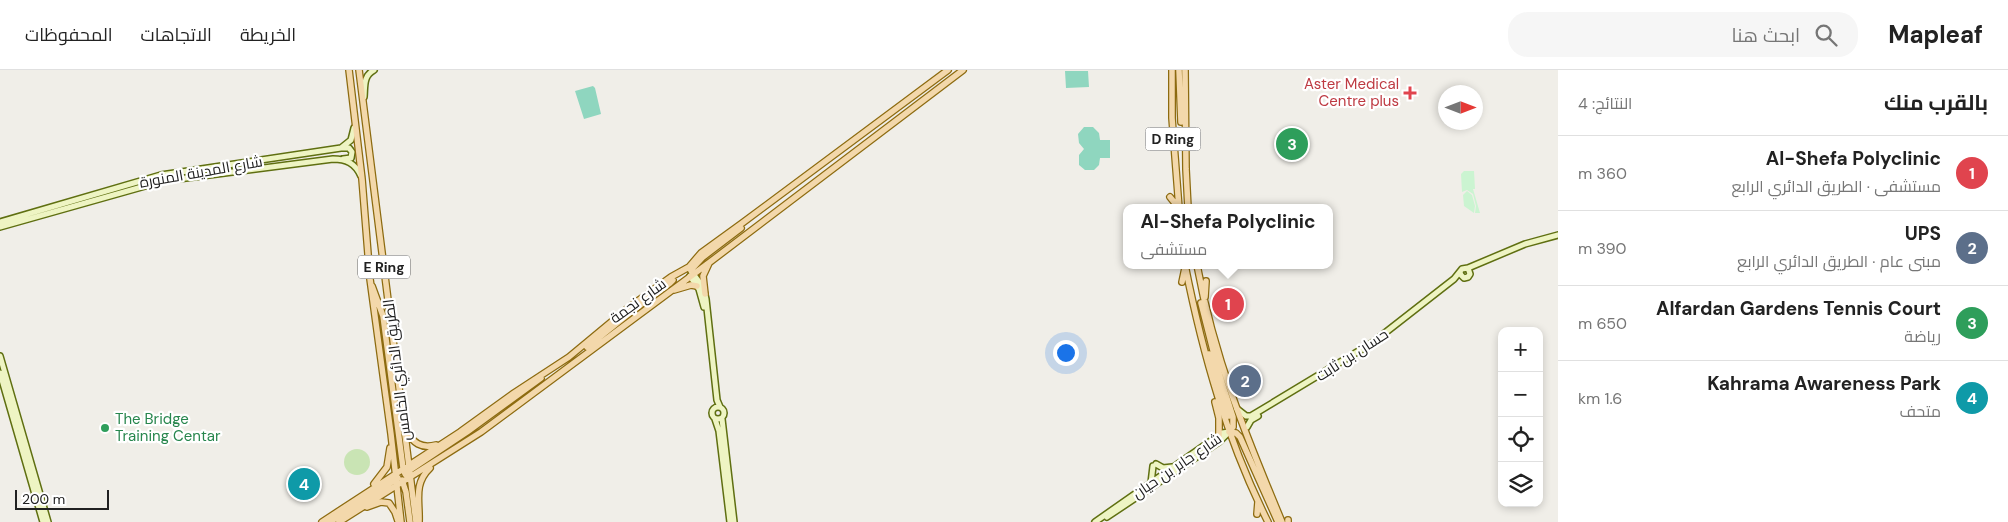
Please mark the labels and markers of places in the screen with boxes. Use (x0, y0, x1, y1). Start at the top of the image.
place label: Aster Medical Centre plus (1304, 74, 1399, 111)
marker: Aster Medical Centre plus (1403, 86, 1417, 100)
pin: 3 (1276, 125, 1308, 163)
pin: 1 (1212, 285, 1244, 323)
pin: 2 (1229, 362, 1261, 400)
place label: The Bridge Training Centar (115, 409, 221, 446)
marker: The Bridge Training Centar (99, 422, 111, 434)
pin: 4 (288, 465, 320, 503)

